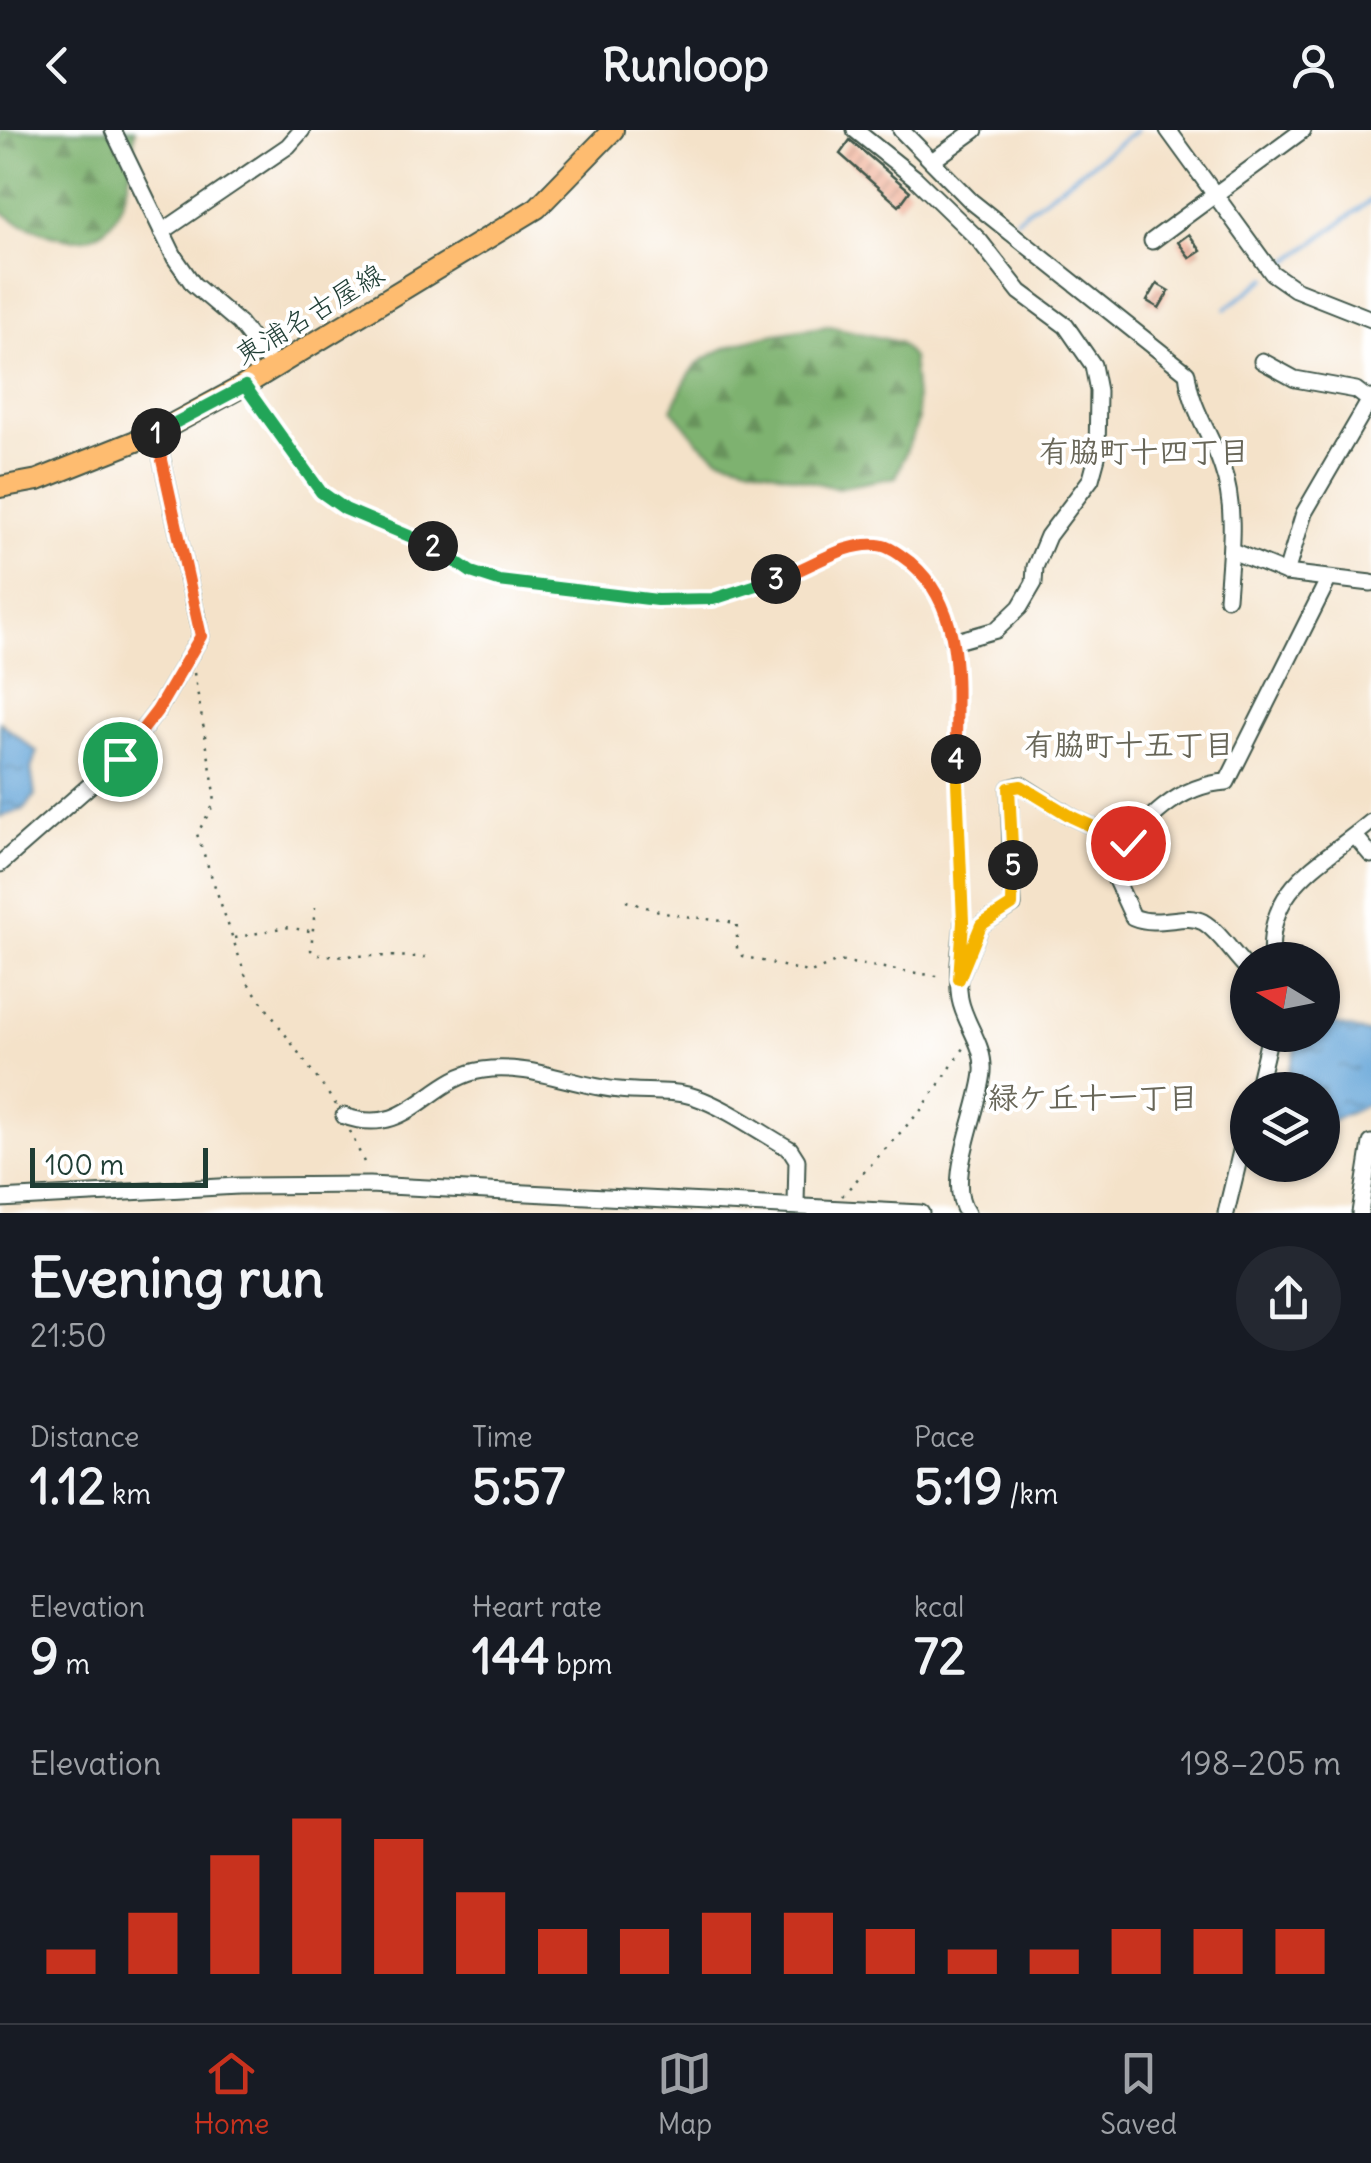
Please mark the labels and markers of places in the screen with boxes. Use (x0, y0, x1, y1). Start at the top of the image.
pin: 1 (131, 408, 181, 458)
pin: 2 (408, 521, 458, 571)
pin: 3 (751, 554, 801, 604)
pin (78, 717, 163, 802)
pin: 4 (931, 734, 981, 784)
pin (1086, 801, 1171, 886)
pin: 5 (988, 840, 1038, 890)

